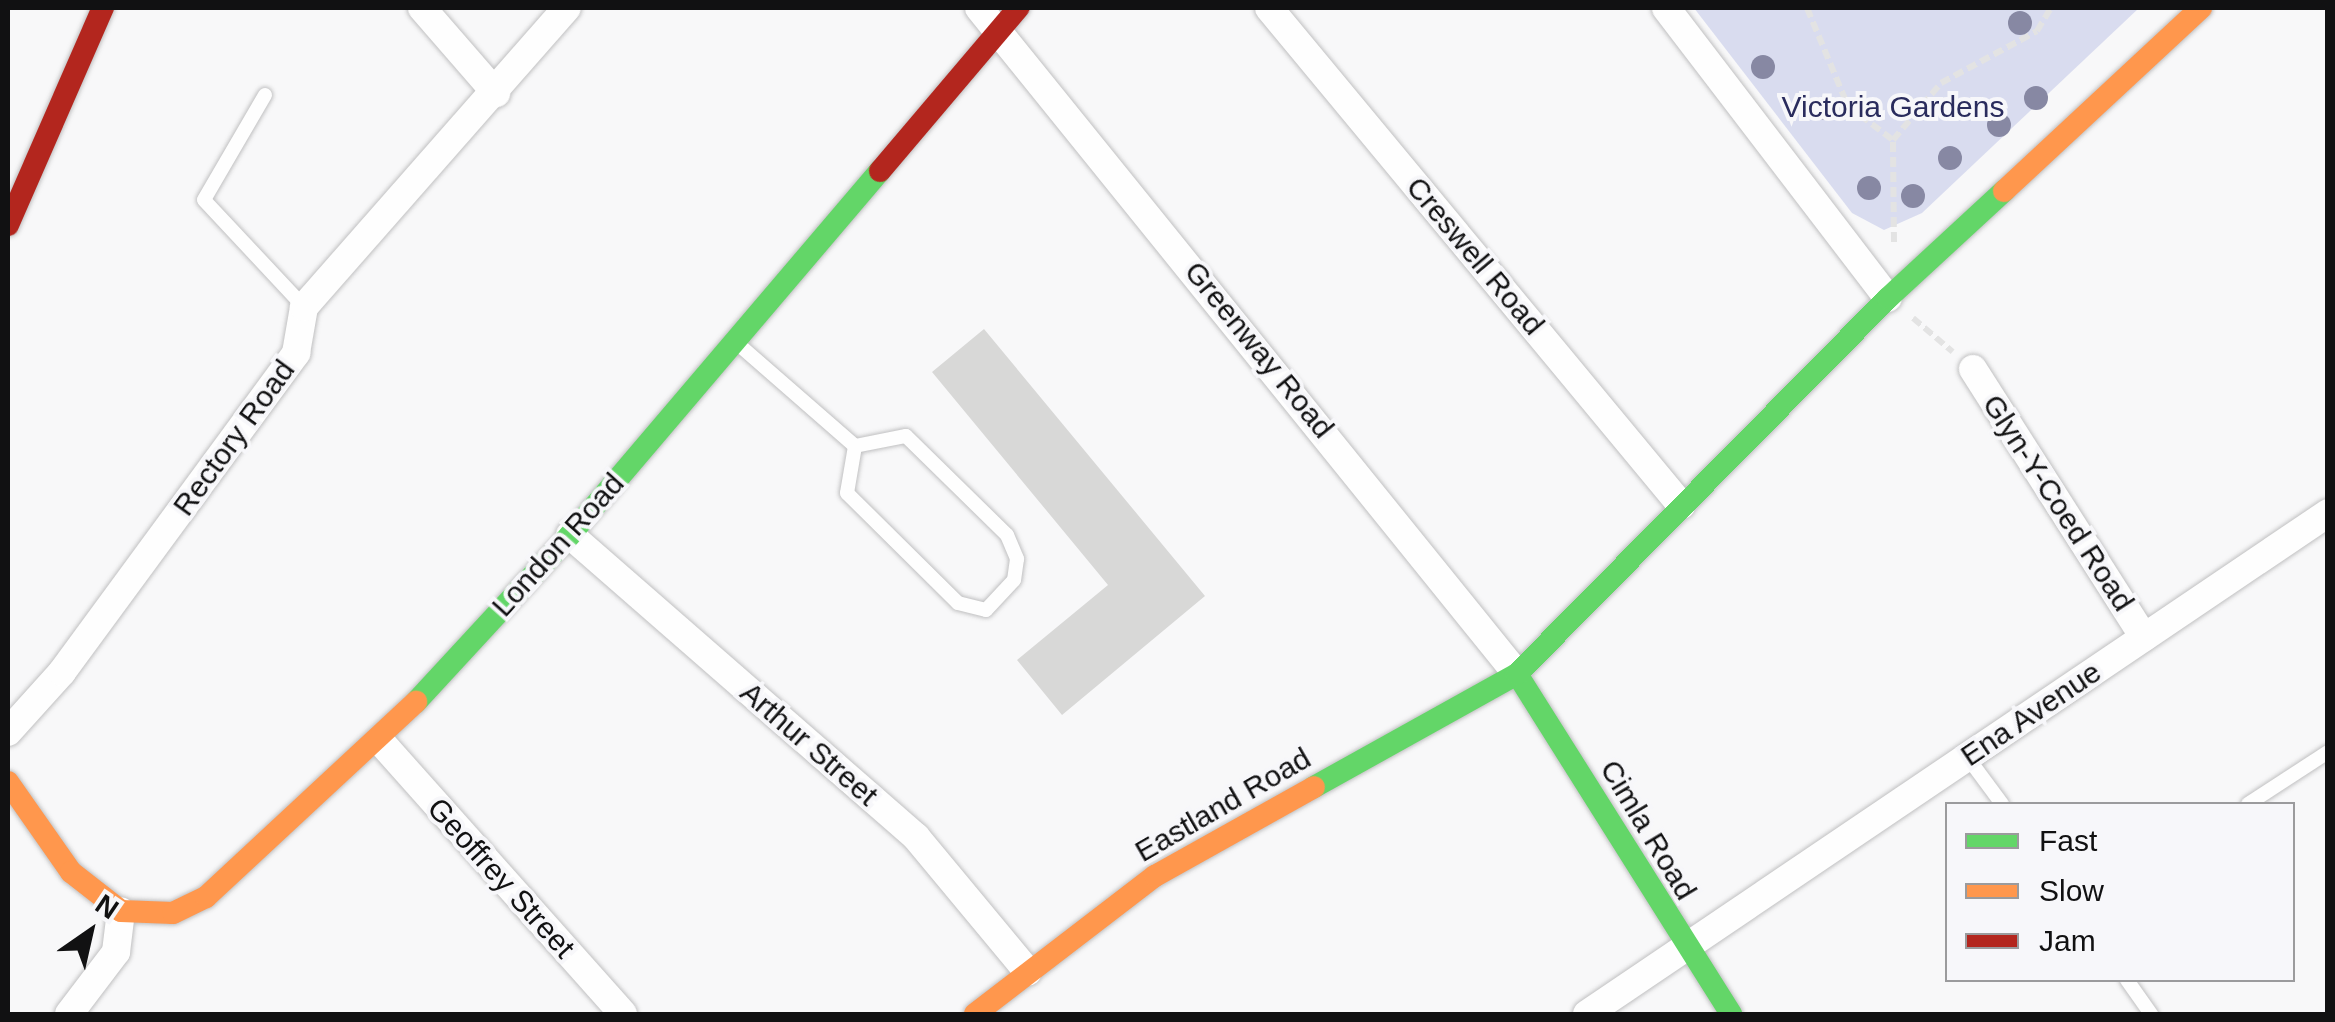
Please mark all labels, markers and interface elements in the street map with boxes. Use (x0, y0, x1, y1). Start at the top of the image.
park label: Victoria Gardens (1782, 89, 2004, 125)
street label: Creswell Road (1399, 170, 1551, 342)
street label: Greenway Road (1177, 254, 1341, 446)
street label: Rectory Road (166, 353, 302, 523)
street label: Glyn-Y-Coed Road (1975, 388, 2141, 618)
street label: London Road (484, 466, 632, 624)
street label: Ena Avenue (1953, 654, 2109, 774)
street label: Arthur Street (733, 675, 885, 813)
street label: Eastland Road (1129, 740, 1317, 870)
street label: Cimla Road (1592, 754, 1704, 906)
street label: Geoffrey Street (420, 791, 582, 965)
legend (1945, 802, 2295, 982)
text: Fast (2039, 824, 2097, 857)
text: Slow (2039, 874, 2104, 907)
north arrow (40, 882, 140, 982)
text: N (90, 888, 124, 925)
text: Jam (2039, 924, 2096, 957)

